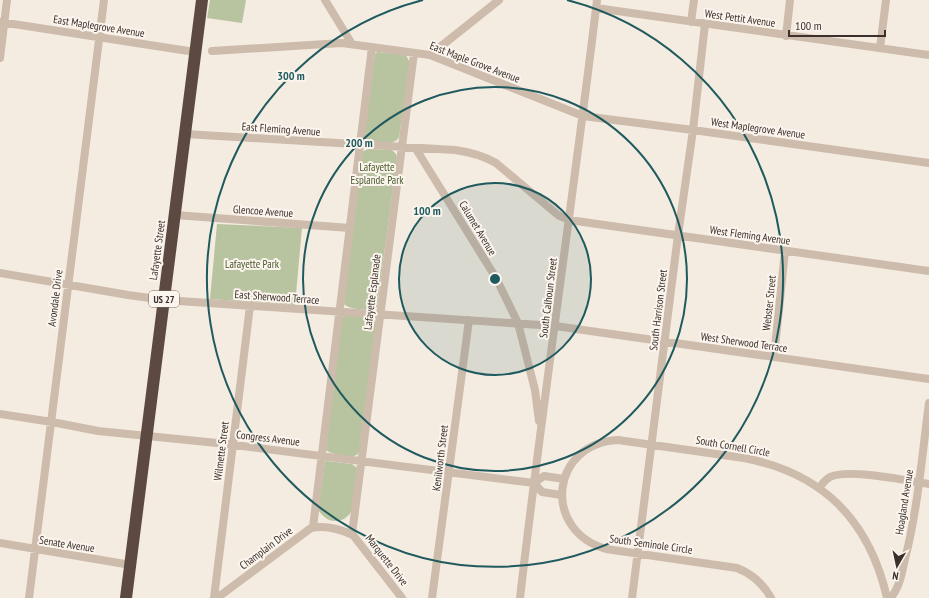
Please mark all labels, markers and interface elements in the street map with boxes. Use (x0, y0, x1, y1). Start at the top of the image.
street label: West Pettit Avenue (704, 6, 777, 30)
street label: East Maplegrove Avenue (52, 12, 146, 40)
scale bar (789, 12, 885, 38)
text: 100 m (795, 18, 822, 33)
street label: East Maple Grove Avenue (428, 38, 523, 86)
text: 300 m (277, 68, 305, 83)
street label: West Maplegrove Avenue (710, 114, 806, 142)
street label: East Fleming Avenue (241, 119, 321, 139)
text: 200 m (345, 135, 373, 150)
park label: Lafayette Esplande Park (351, 160, 404, 187)
street label: Calumet Avenue (456, 198, 500, 258)
street label: Glencoe Avenue (232, 202, 294, 220)
text: 100 m (413, 203, 441, 218)
street label: Lafayette Street (146, 219, 168, 281)
street label: West Fleming Avenue (709, 222, 792, 248)
street label: Lafayette Esplanade (360, 253, 384, 331)
park label: Lafayette Park (225, 257, 280, 271)
street label: South Calhoun Street (536, 257, 560, 339)
street label: Avondale Drive (45, 268, 65, 327)
street label: South Harrison Street (646, 269, 670, 351)
centre of rings (488, 272, 502, 286)
street label: Webster Street (759, 275, 779, 331)
street label: East Sherwood Terrace (234, 287, 320, 307)
road number: US 27 (149, 291, 179, 307)
street label: West Sherwood Terrace (700, 329, 789, 355)
street label: Wilmette Street (210, 421, 232, 481)
street label: Kenilworth Street (429, 424, 451, 492)
street label: Congress Avenue (235, 427, 301, 449)
street label: South Cornell Circle (695, 433, 772, 460)
street label: Hoagland Avenue (892, 468, 916, 536)
street label: Champlain Drive (237, 523, 296, 572)
street label: South Seminole Circle (609, 531, 694, 557)
street label: Marquette Drive (363, 532, 412, 589)
street label: Senate Avenue (38, 533, 96, 555)
north arrow (877, 546, 917, 586)
text: N (891, 568, 899, 583)

